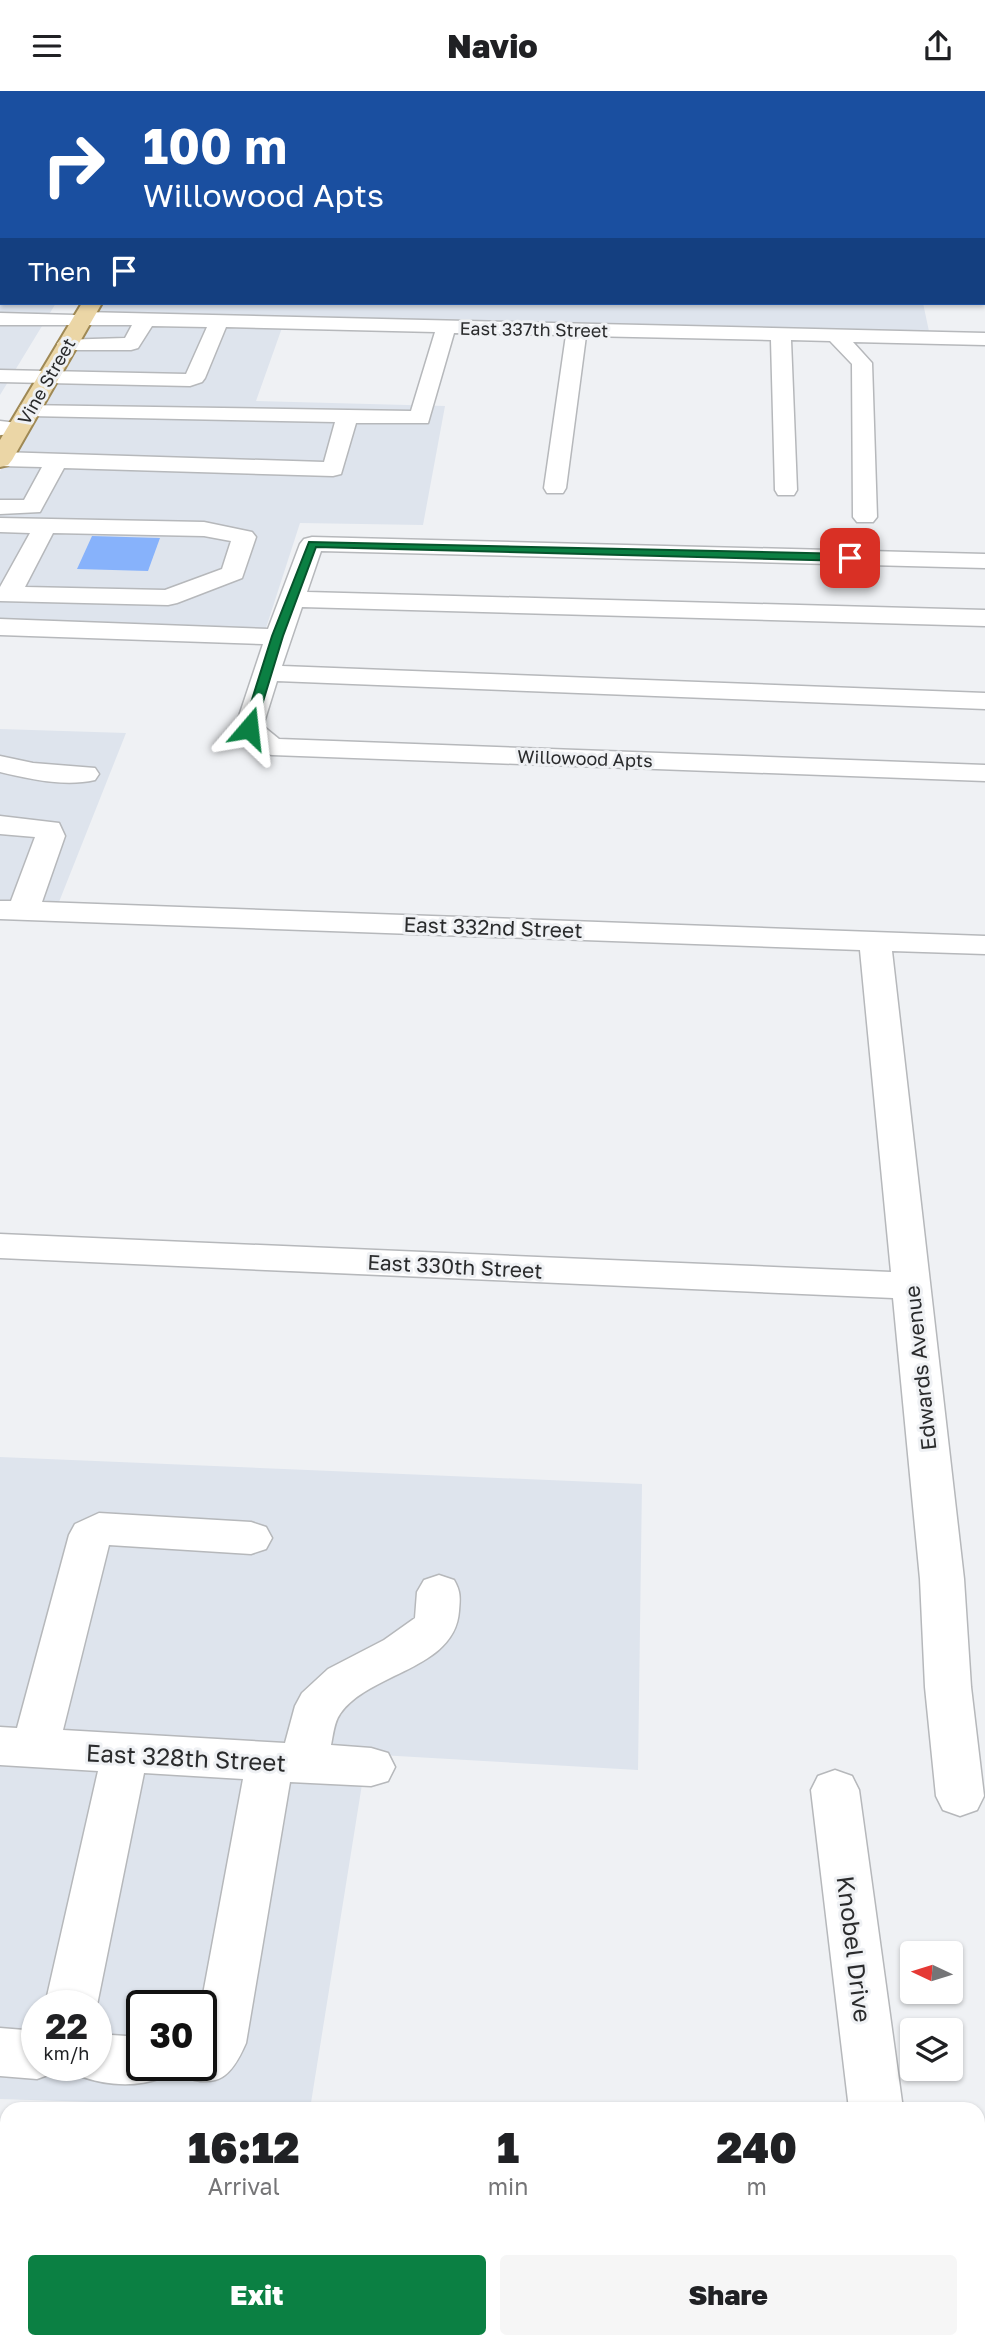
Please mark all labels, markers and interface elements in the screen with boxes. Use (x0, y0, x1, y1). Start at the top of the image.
icon: menu (28, 27, 66, 65)
text: Navio (447, 27, 538, 65)
icon: share (919, 27, 957, 65)
text: 100 m (143, 116, 287, 175)
icon: right (28, 119, 119, 210)
text: Willowood Apts (143, 176, 384, 214)
icon: arrive (105, 252, 143, 290)
text: Then (28, 256, 91, 287)
street label: East 337th Street (459, 317, 609, 341)
street label: Vine Street (12, 334, 80, 428)
pin (820, 528, 880, 588)
icon: arrive (831, 539, 869, 577)
position arrow (212, 691, 286, 765)
street label: Willowood Apts (517, 745, 653, 771)
street label: East 332nd Street (403, 911, 583, 943)
street label: East 330th Street (367, 1248, 543, 1284)
street label: Edwards Avenue (898, 1284, 942, 1452)
street label: East 328th Street (85, 1737, 287, 1777)
street label: Knobel Drive (832, 1874, 878, 2024)
north arrow (900, 1941, 962, 2004)
map controls (900, 1941, 963, 2081)
speed limit sign: 30 (126, 1990, 217, 2081)
text: 22 (45, 2005, 88, 2047)
button: layers (900, 2018, 963, 2081)
text: km/h (44, 2042, 89, 2064)
text: 16:12 (188, 2122, 300, 2172)
text: 1 (497, 2122, 519, 2172)
text: 240 (716, 2122, 797, 2172)
text: Arrival (208, 2172, 280, 2200)
text: min (488, 2172, 528, 2200)
text: m (747, 2172, 767, 2200)
button: Exit (28, 2255, 486, 2335)
button: Share (500, 2255, 957, 2335)

